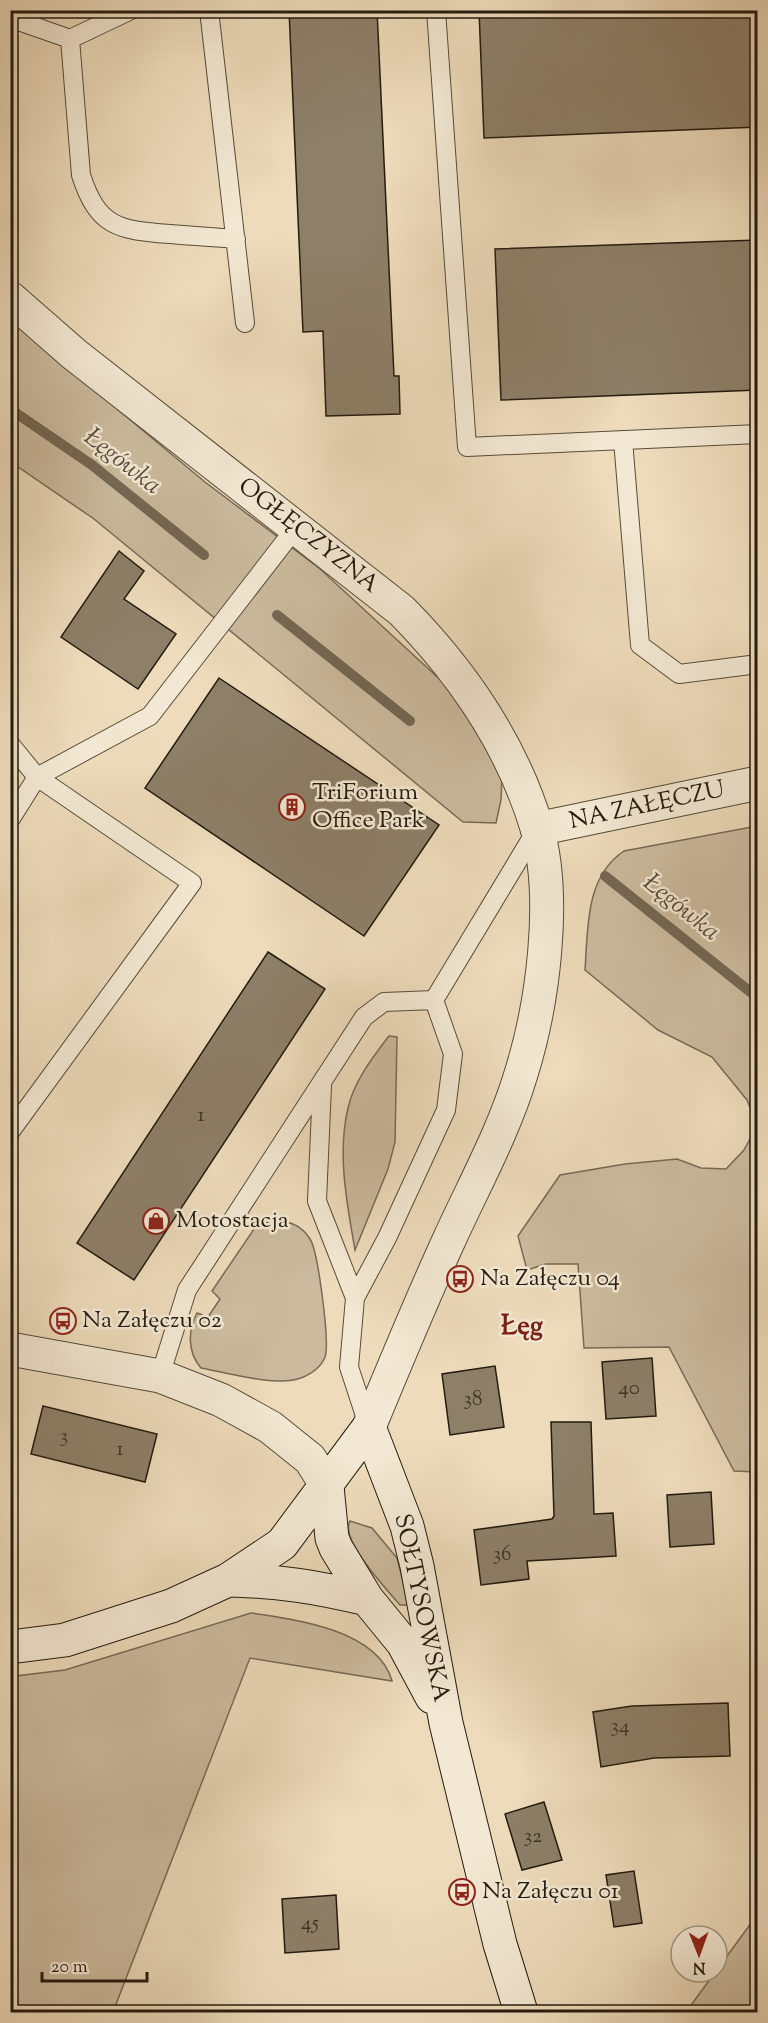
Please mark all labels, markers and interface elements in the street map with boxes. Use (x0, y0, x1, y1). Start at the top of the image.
water label: Łęgówka (75, 420, 169, 504)
street label: OGŁĘCZYZNA (230, 470, 386, 602)
street label: NA ZAŁĘCZU (566, 773, 728, 839)
place label: TriForium Office Park (312, 776, 425, 838)
building icon: TriForium Office Park (277, 792, 307, 822)
water label: Łęgówka (634, 865, 728, 951)
house number: 1 (197, 1101, 205, 1131)
place label: Motostacja (176, 1204, 289, 1238)
shop icon: Motostacja (141, 1206, 171, 1236)
place label: Na Załęczu 04 (480, 1262, 620, 1296)
bus stop icon: Na Załęczu 04 (445, 1264, 475, 1294)
place label: Na Załęczu 02 (82, 1304, 222, 1338)
bus stop icon: Na Załęczu 02 (48, 1306, 78, 1336)
district label: Łęg (501, 1308, 543, 1347)
house number: 40 (618, 1374, 640, 1404)
house number: 38 (464, 1385, 482, 1415)
house number: 3 (60, 1422, 68, 1452)
house number: 1 (116, 1435, 124, 1465)
street label: SOŁTYSOWSKA (384, 1511, 458, 1706)
house number: 36 (493, 1540, 511, 1570)
house number: 34 (610, 1712, 630, 1742)
house number: 32 (524, 1822, 542, 1852)
place label: Na Załęczu 01 (482, 1875, 619, 1909)
bus stop icon: Na Załęczu 01 (447, 1877, 477, 1907)
house number: 45 (301, 1909, 319, 1939)
north arrow (669, 1924, 729, 1984)
scale bar (42, 1945, 147, 1983)
text: 20 m (51, 1955, 88, 1981)
text: N (692, 1955, 706, 1978)

